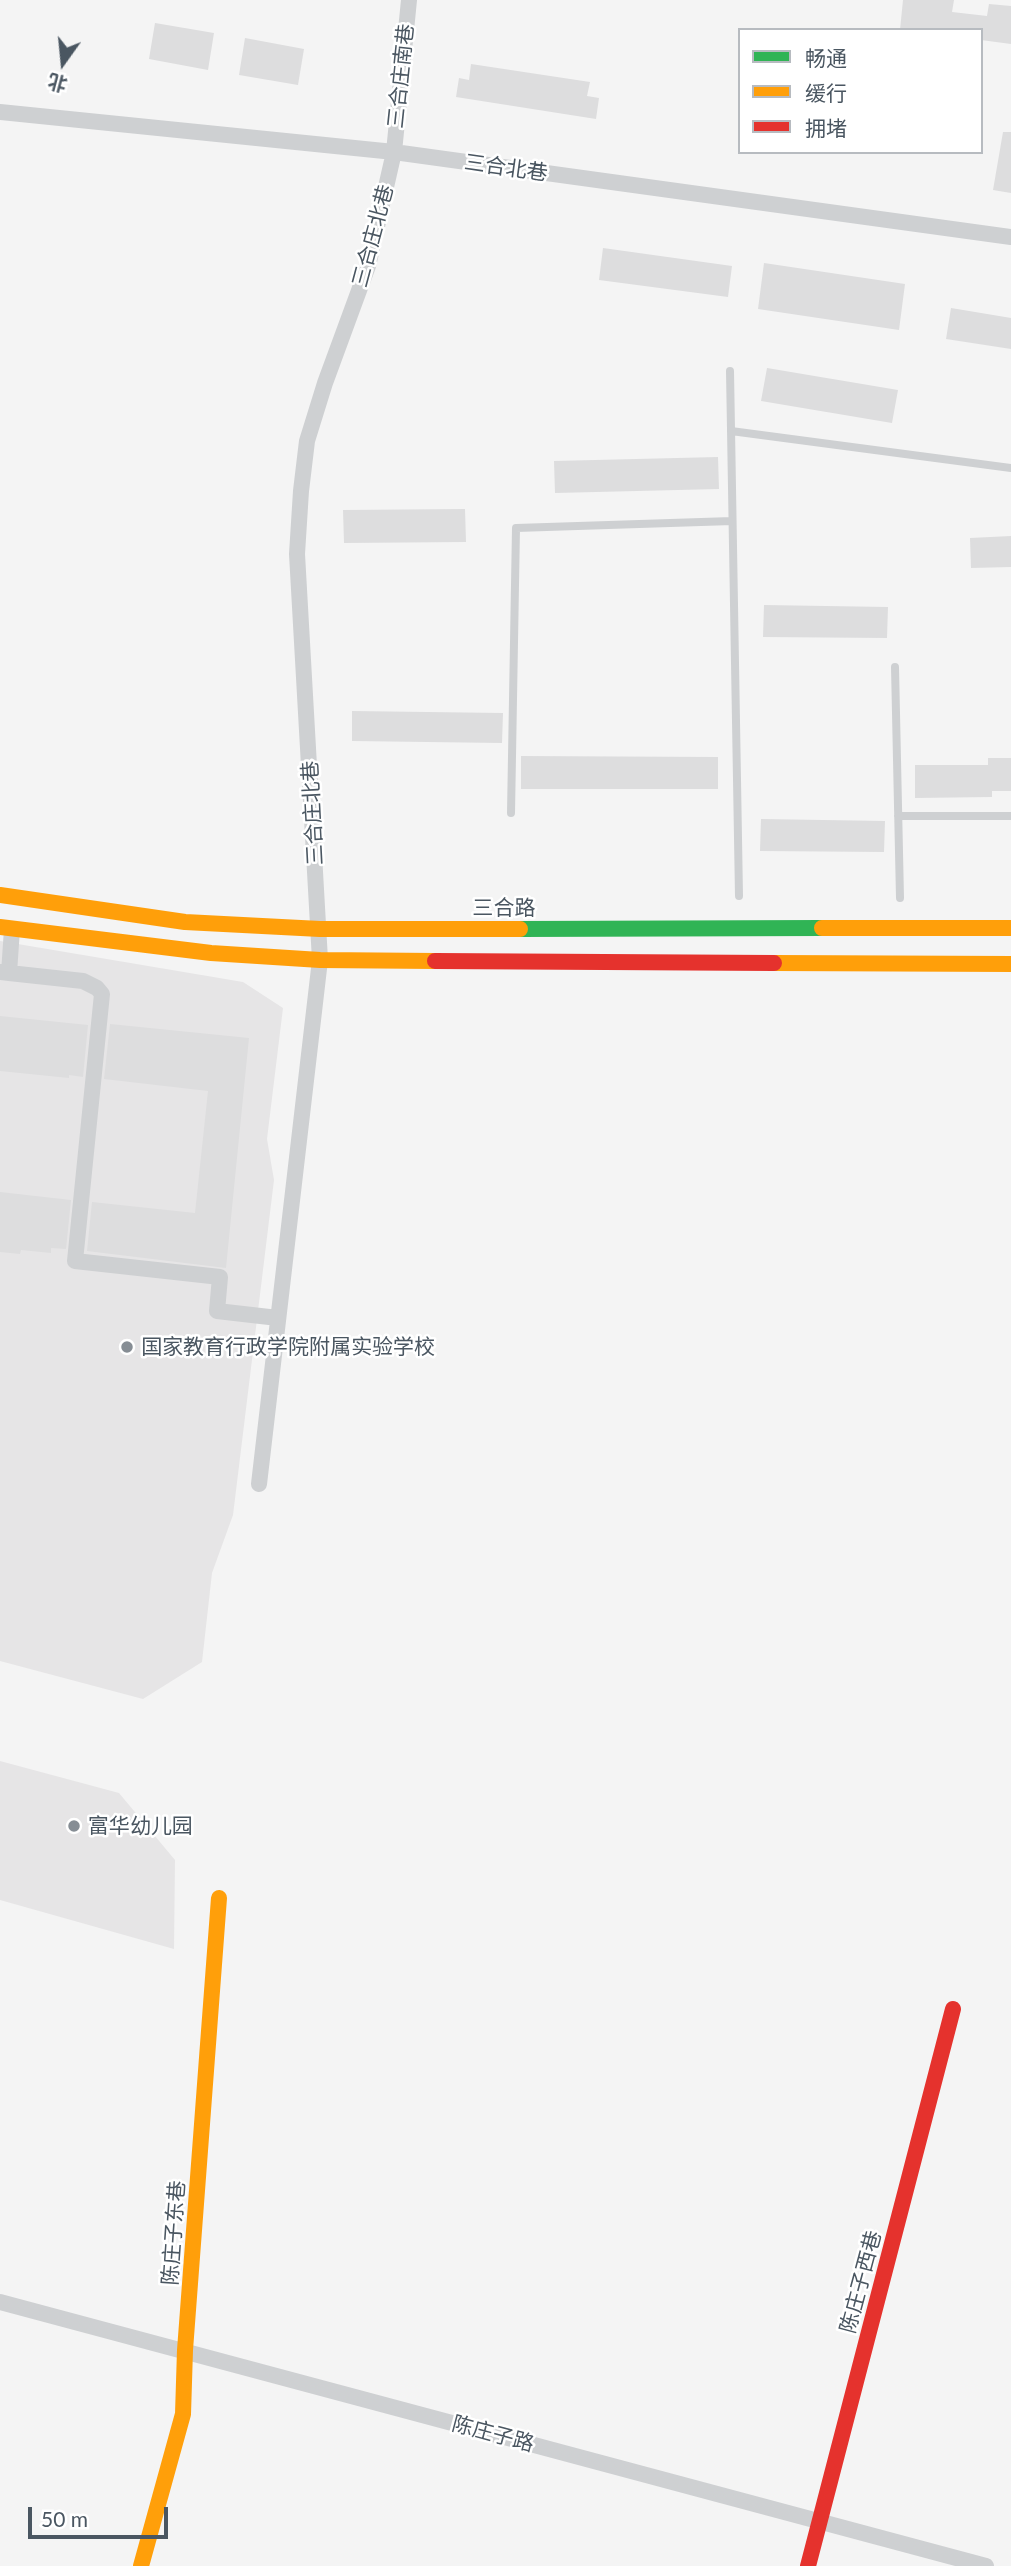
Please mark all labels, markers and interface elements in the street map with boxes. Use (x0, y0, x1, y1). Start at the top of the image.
street label: 三合庄南巷 (383, 22, 419, 130)
north arrow (28, 28, 98, 98)
legend (738, 28, 983, 154)
text: 畅通 (805, 45, 847, 70)
text: 北 (45, 70, 70, 97)
text: 缓行 (805, 80, 847, 105)
text: 拥堵 (805, 115, 847, 140)
street label: 三合北巷 (463, 150, 549, 186)
street label: 三合庄北巷 (347, 182, 399, 290)
street label: 三合庄北巷 (298, 760, 328, 866)
street label: 三合路 (473, 895, 535, 921)
place label: 国家教育行政学院附属实验学校 (141, 1334, 435, 1360)
marker: 国家教育行政学院附属实验学校 (119, 1339, 135, 1355)
place label: 富华幼儿园 (88, 1813, 193, 1839)
marker: 富华幼儿园 (66, 1818, 82, 1834)
street label: 陈庄子东巷 (158, 2180, 190, 2286)
street label: 陈庄子西巷 (835, 2228, 887, 2336)
street label: 陈庄子路 (449, 2411, 537, 2457)
scale bar (32, 2492, 172, 2536)
text: 50 m (41, 2506, 88, 2531)

